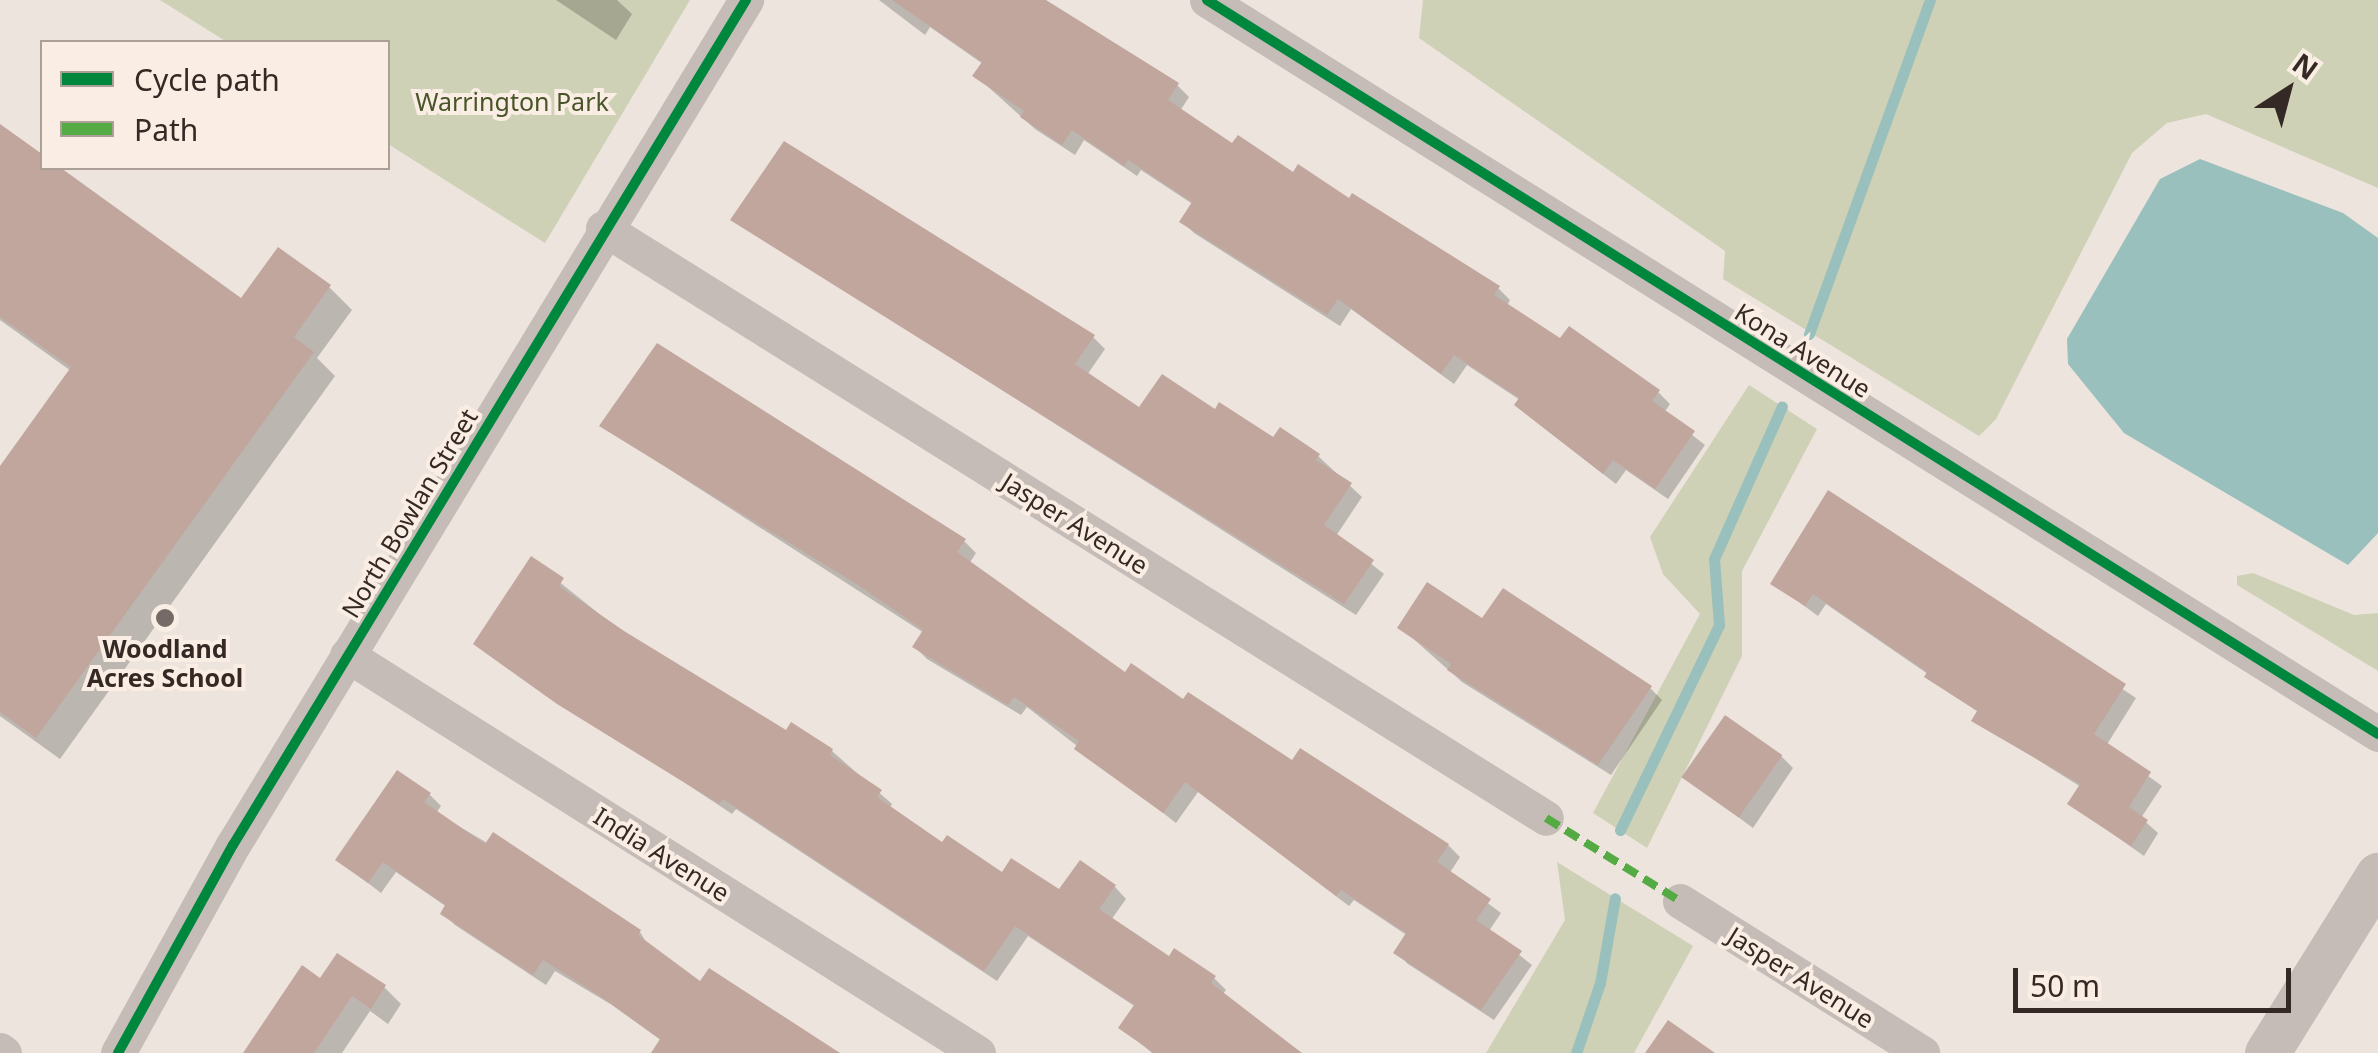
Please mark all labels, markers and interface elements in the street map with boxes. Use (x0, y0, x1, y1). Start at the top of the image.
legend (40, 40, 390, 170)
north arrow (2238, 40, 2338, 140)
text: N (2285, 44, 2326, 88)
text: Cycle path (134, 59, 280, 100)
park label: Warrington Park (415, 86, 609, 116)
text: Path (134, 109, 198, 150)
street label: Kona Avenue (1730, 296, 1876, 404)
street label: North Bowlan Street (335, 403, 483, 623)
street label: Jasper Avenue (996, 466, 1154, 580)
marker: Woodland Acres School (154, 607, 176, 629)
place label: Woodland Acres School (87, 634, 243, 693)
street label: India Avenue (589, 800, 735, 908)
street label: Jasper Avenue (1722, 920, 1880, 1034)
scale bar (2018, 948, 2296, 1010)
text: 50 m (2030, 965, 2100, 1006)

